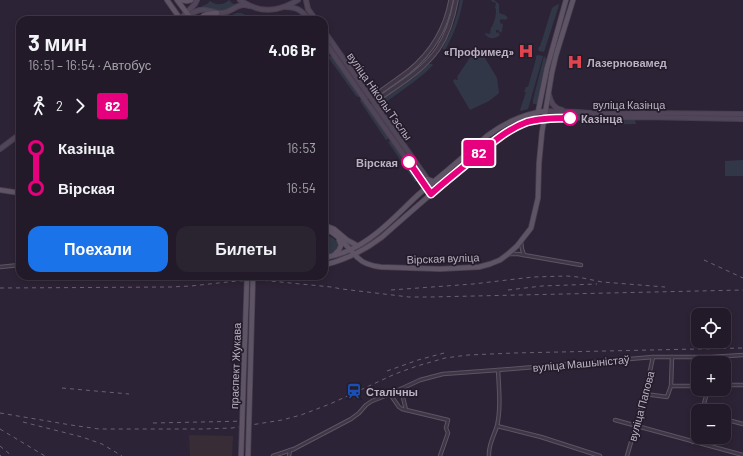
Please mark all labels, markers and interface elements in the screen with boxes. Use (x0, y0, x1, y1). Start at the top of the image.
text: 3 мин (28, 29, 87, 55)
text: 4.06 Br (269, 41, 316, 59)
hospital icon: «Профимед» (517, 42, 535, 60)
place label: «Профимед» (444, 45, 514, 58)
street label: вуліца Ніколы Тэслы (345, 50, 415, 142)
hospital icon: Лазерновамед (566, 53, 584, 71)
place label: Лазерновамед (587, 56, 667, 69)
text: 16:51 – 16:54 · Автобус (28, 57, 151, 73)
icon: walk (28, 95, 50, 117)
icon: forward (69, 95, 91, 117)
text: 82 (105, 97, 120, 114)
text: 2 (56, 98, 63, 114)
street label: вуліца Казінца (593, 98, 666, 111)
marker: Казінца (562, 110, 578, 126)
place label: Казінца (581, 112, 623, 125)
text: Казінца (58, 139, 114, 157)
text: 16:53 (287, 140, 316, 156)
line badge: 82 (461, 140, 497, 166)
text: 82 (471, 144, 487, 161)
marker: Вірская (401, 154, 417, 170)
place label: Вірская (356, 156, 398, 169)
text: Вірская (58, 179, 115, 197)
text: 16:54 (287, 180, 316, 196)
button: Поехали (28, 226, 168, 272)
button: Билеты (176, 226, 316, 272)
street label: Вірская вуліца (406, 250, 481, 266)
map controls (691, 308, 731, 444)
button: locate (691, 308, 731, 348)
street label: праспект Жукава (227, 322, 243, 409)
street label: вуліца Машыністаў (532, 352, 630, 374)
button: + (691, 356, 731, 396)
street label: вуліца Папова (625, 369, 657, 443)
station icon: Сталічны (345, 382, 363, 400)
place label: Сталічны (366, 385, 418, 398)
button: − (691, 404, 731, 444)

